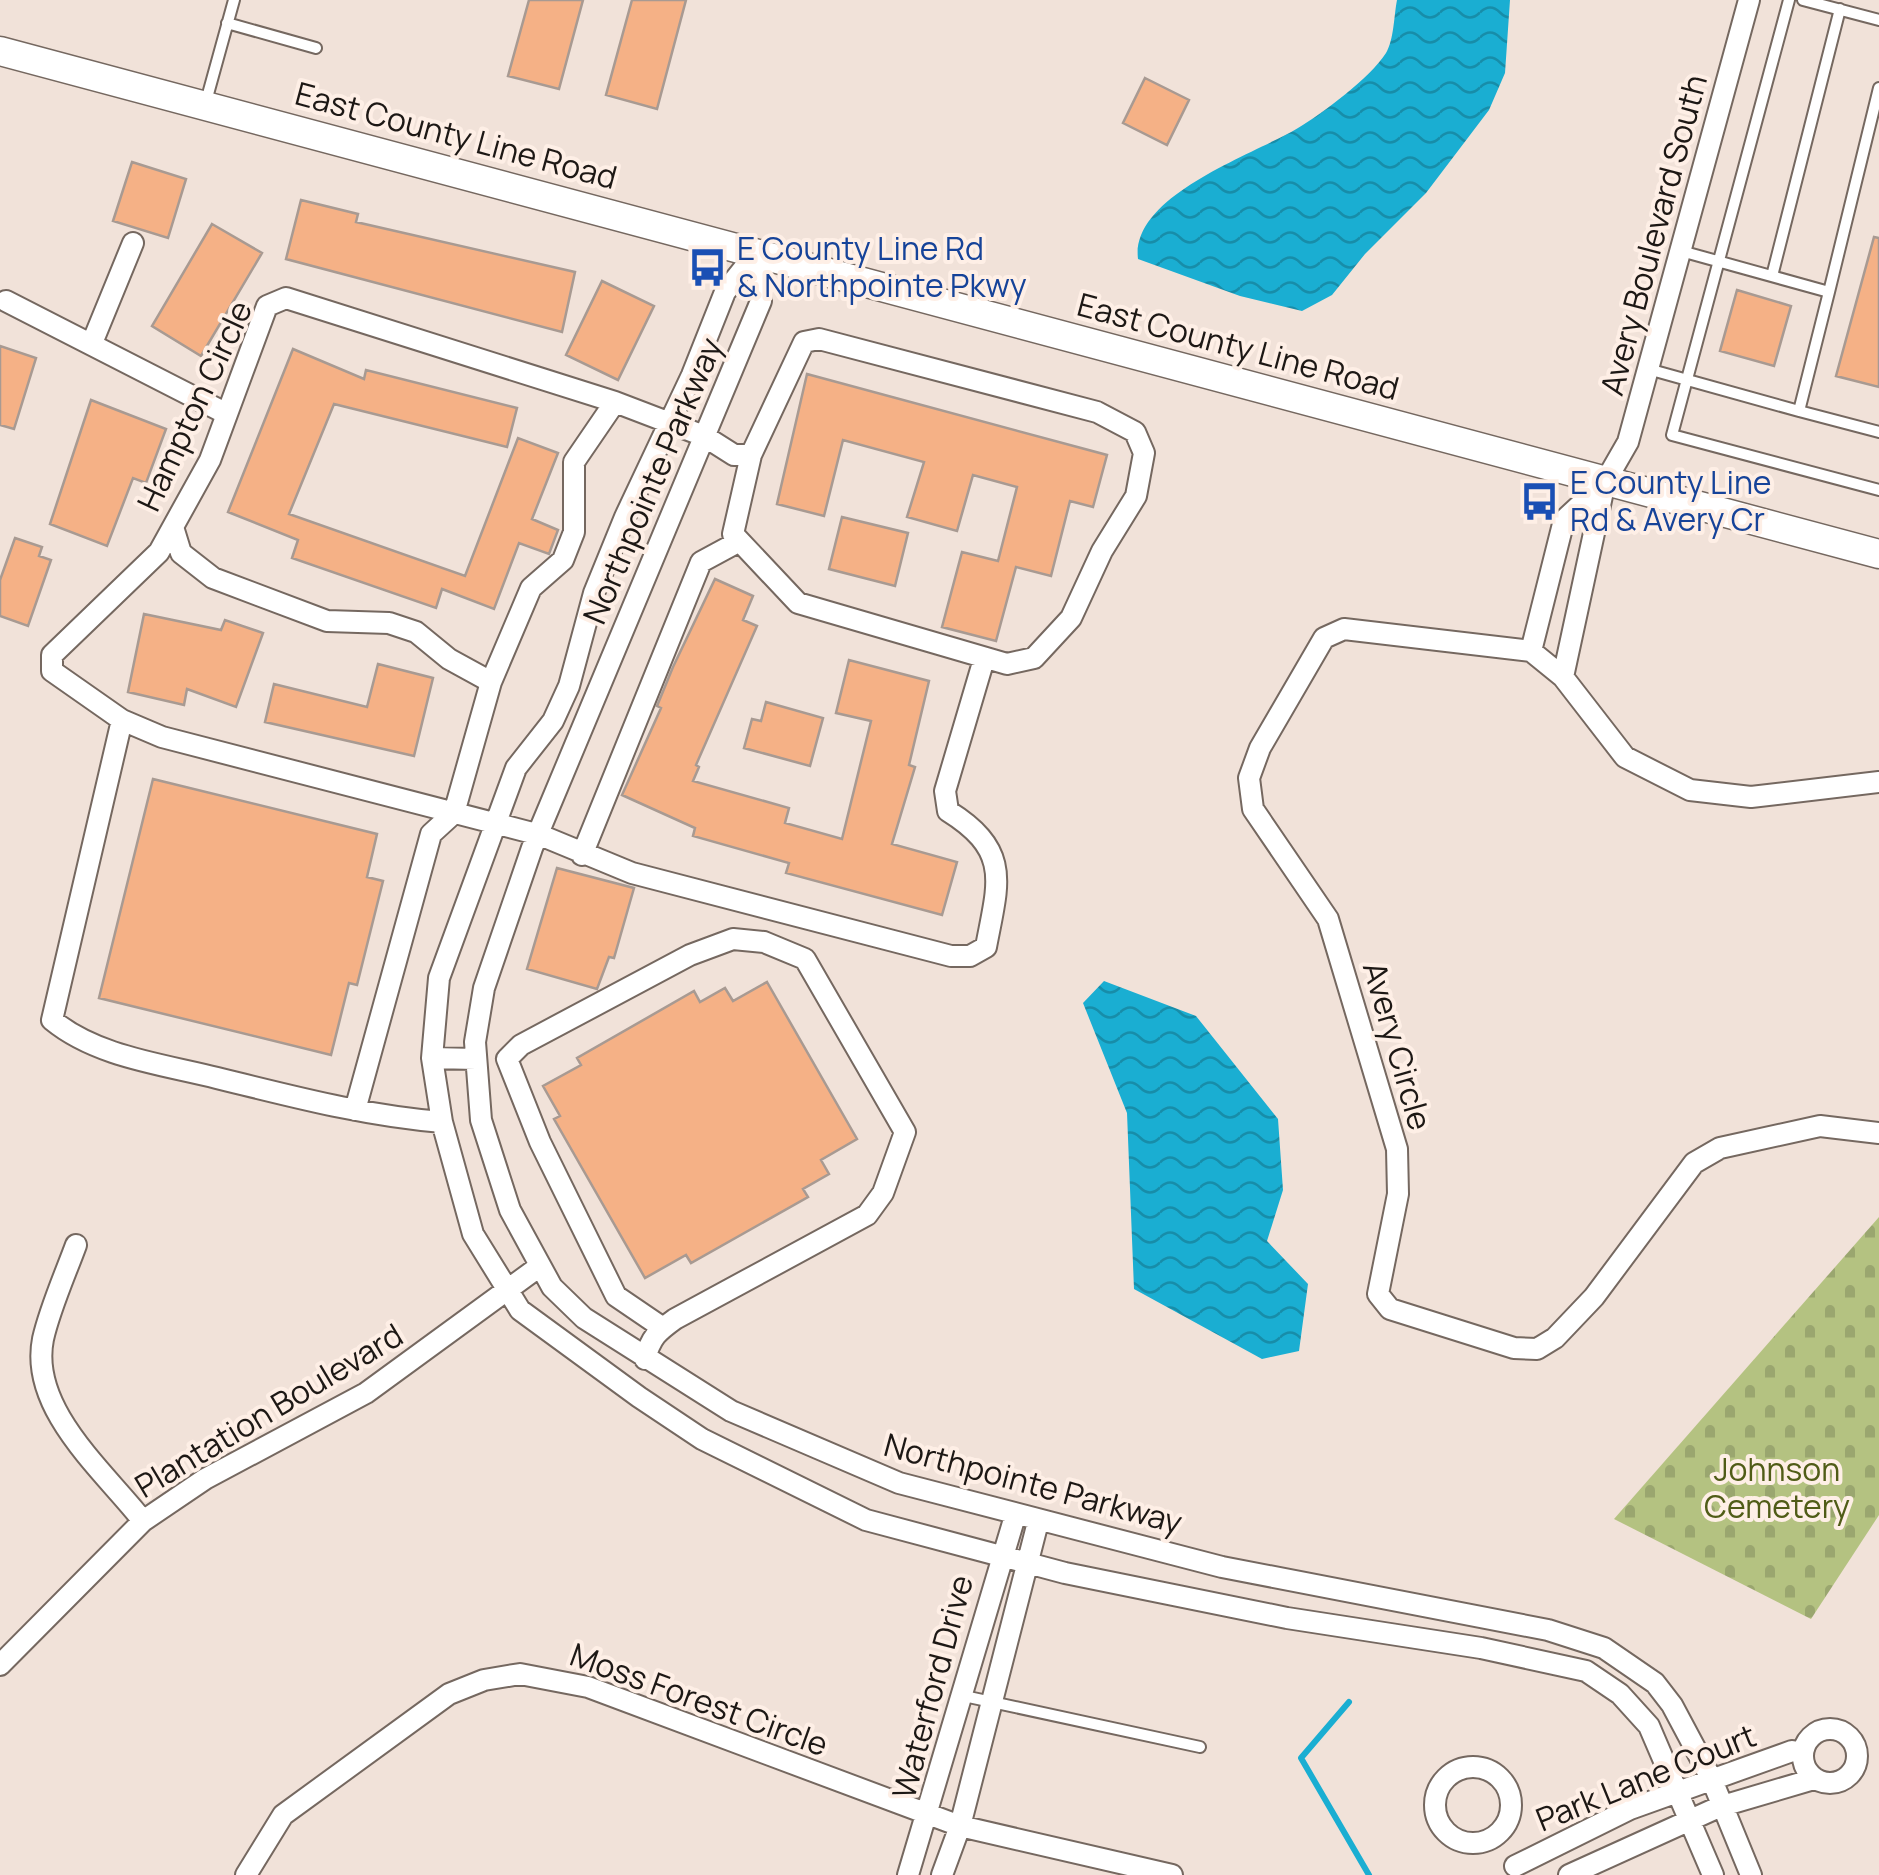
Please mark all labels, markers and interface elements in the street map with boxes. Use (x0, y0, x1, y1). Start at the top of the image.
street label: Avery Boulevard South (1589, 70, 1717, 400)
street label: East County Line Road (291, 71, 622, 199)
place label: E County Line Rd & Northpointe Pkwy (737, 226, 1027, 307)
bus stop icon: E County Line Rd & Northpointe Pkwy (686, 246, 728, 288)
street label: East County Line Road (1073, 282, 1404, 410)
street label: Hampton Circle (126, 293, 262, 518)
street label: Northpointe Parkway (572, 331, 732, 630)
place label: E County Line Rd & Avery Cr (1570, 460, 1772, 541)
bus stop icon: E County Line Rd & Avery Cr (1519, 480, 1561, 522)
street label: Avery Circle (1353, 957, 1443, 1135)
street label: Plantation Boulevard (126, 1313, 411, 1508)
street label: Northpointe Parkway (879, 1422, 1187, 1544)
park label: Johnson Cemetery (1704, 1447, 1850, 1528)
street label: Waterford Drive (881, 1570, 983, 1803)
street label: Moss Forest Circle (564, 1632, 834, 1766)
street label: Park Lane Court (1529, 1713, 1762, 1841)

